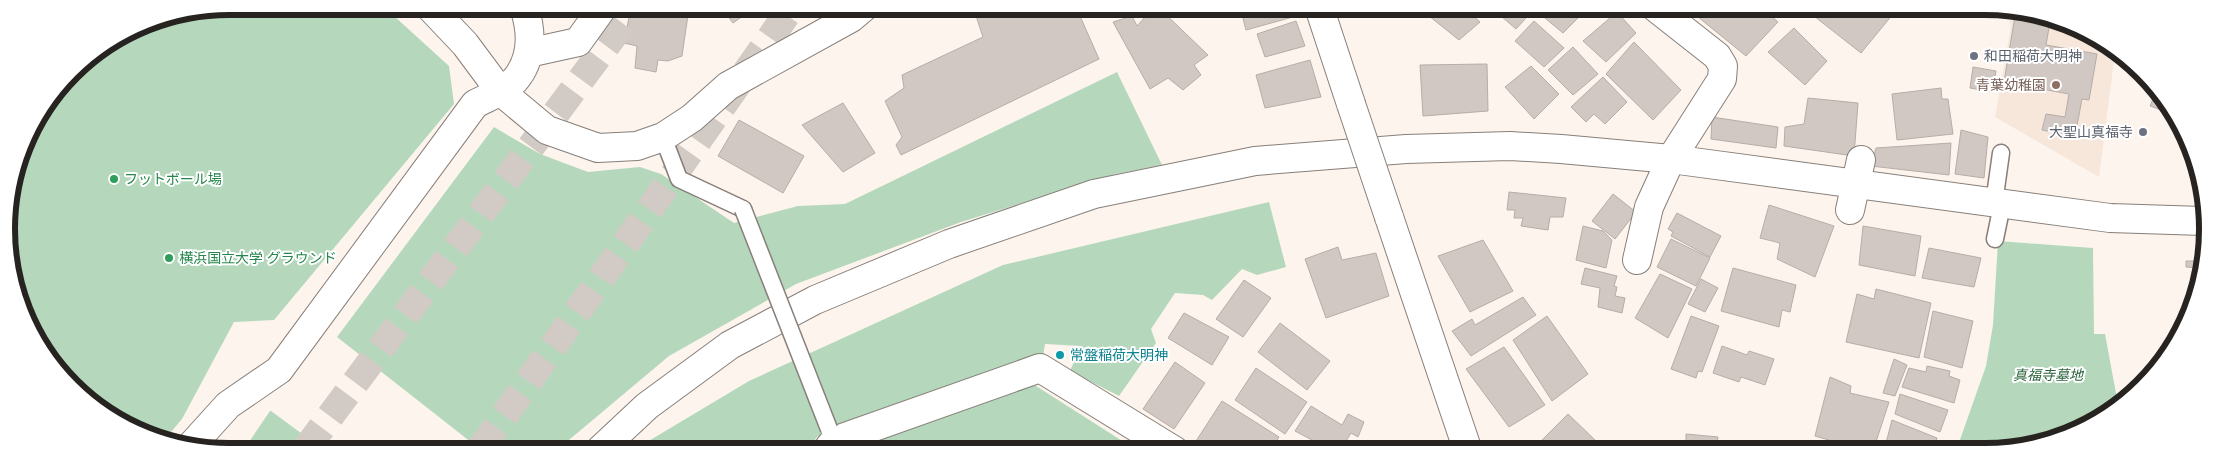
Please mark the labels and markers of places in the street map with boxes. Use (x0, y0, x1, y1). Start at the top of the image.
place label: 和田稲荷大明神 (1984, 46, 2082, 65)
marker: 和田稲荷大明神 (1968, 50, 1980, 62)
place label: 青葉幼稚園 (1976, 75, 2046, 94)
marker: 青葉幼稚園 (2050, 79, 2062, 91)
place label: 大聖山真福寺 (2049, 122, 2133, 141)
marker: 大聖山真福寺 (2137, 126, 2149, 138)
place label: フットボール場 (124, 169, 222, 188)
marker: フットボール場 (108, 173, 120, 185)
place label: 横浜国立大学 グラウンド (179, 248, 337, 267)
marker: 横浜国立大学 グラウンド (163, 252, 175, 264)
place label: 常盤稲荷大明神 (1070, 345, 1168, 364)
marker: 常盤稲荷大明神 (1054, 349, 1066, 361)

